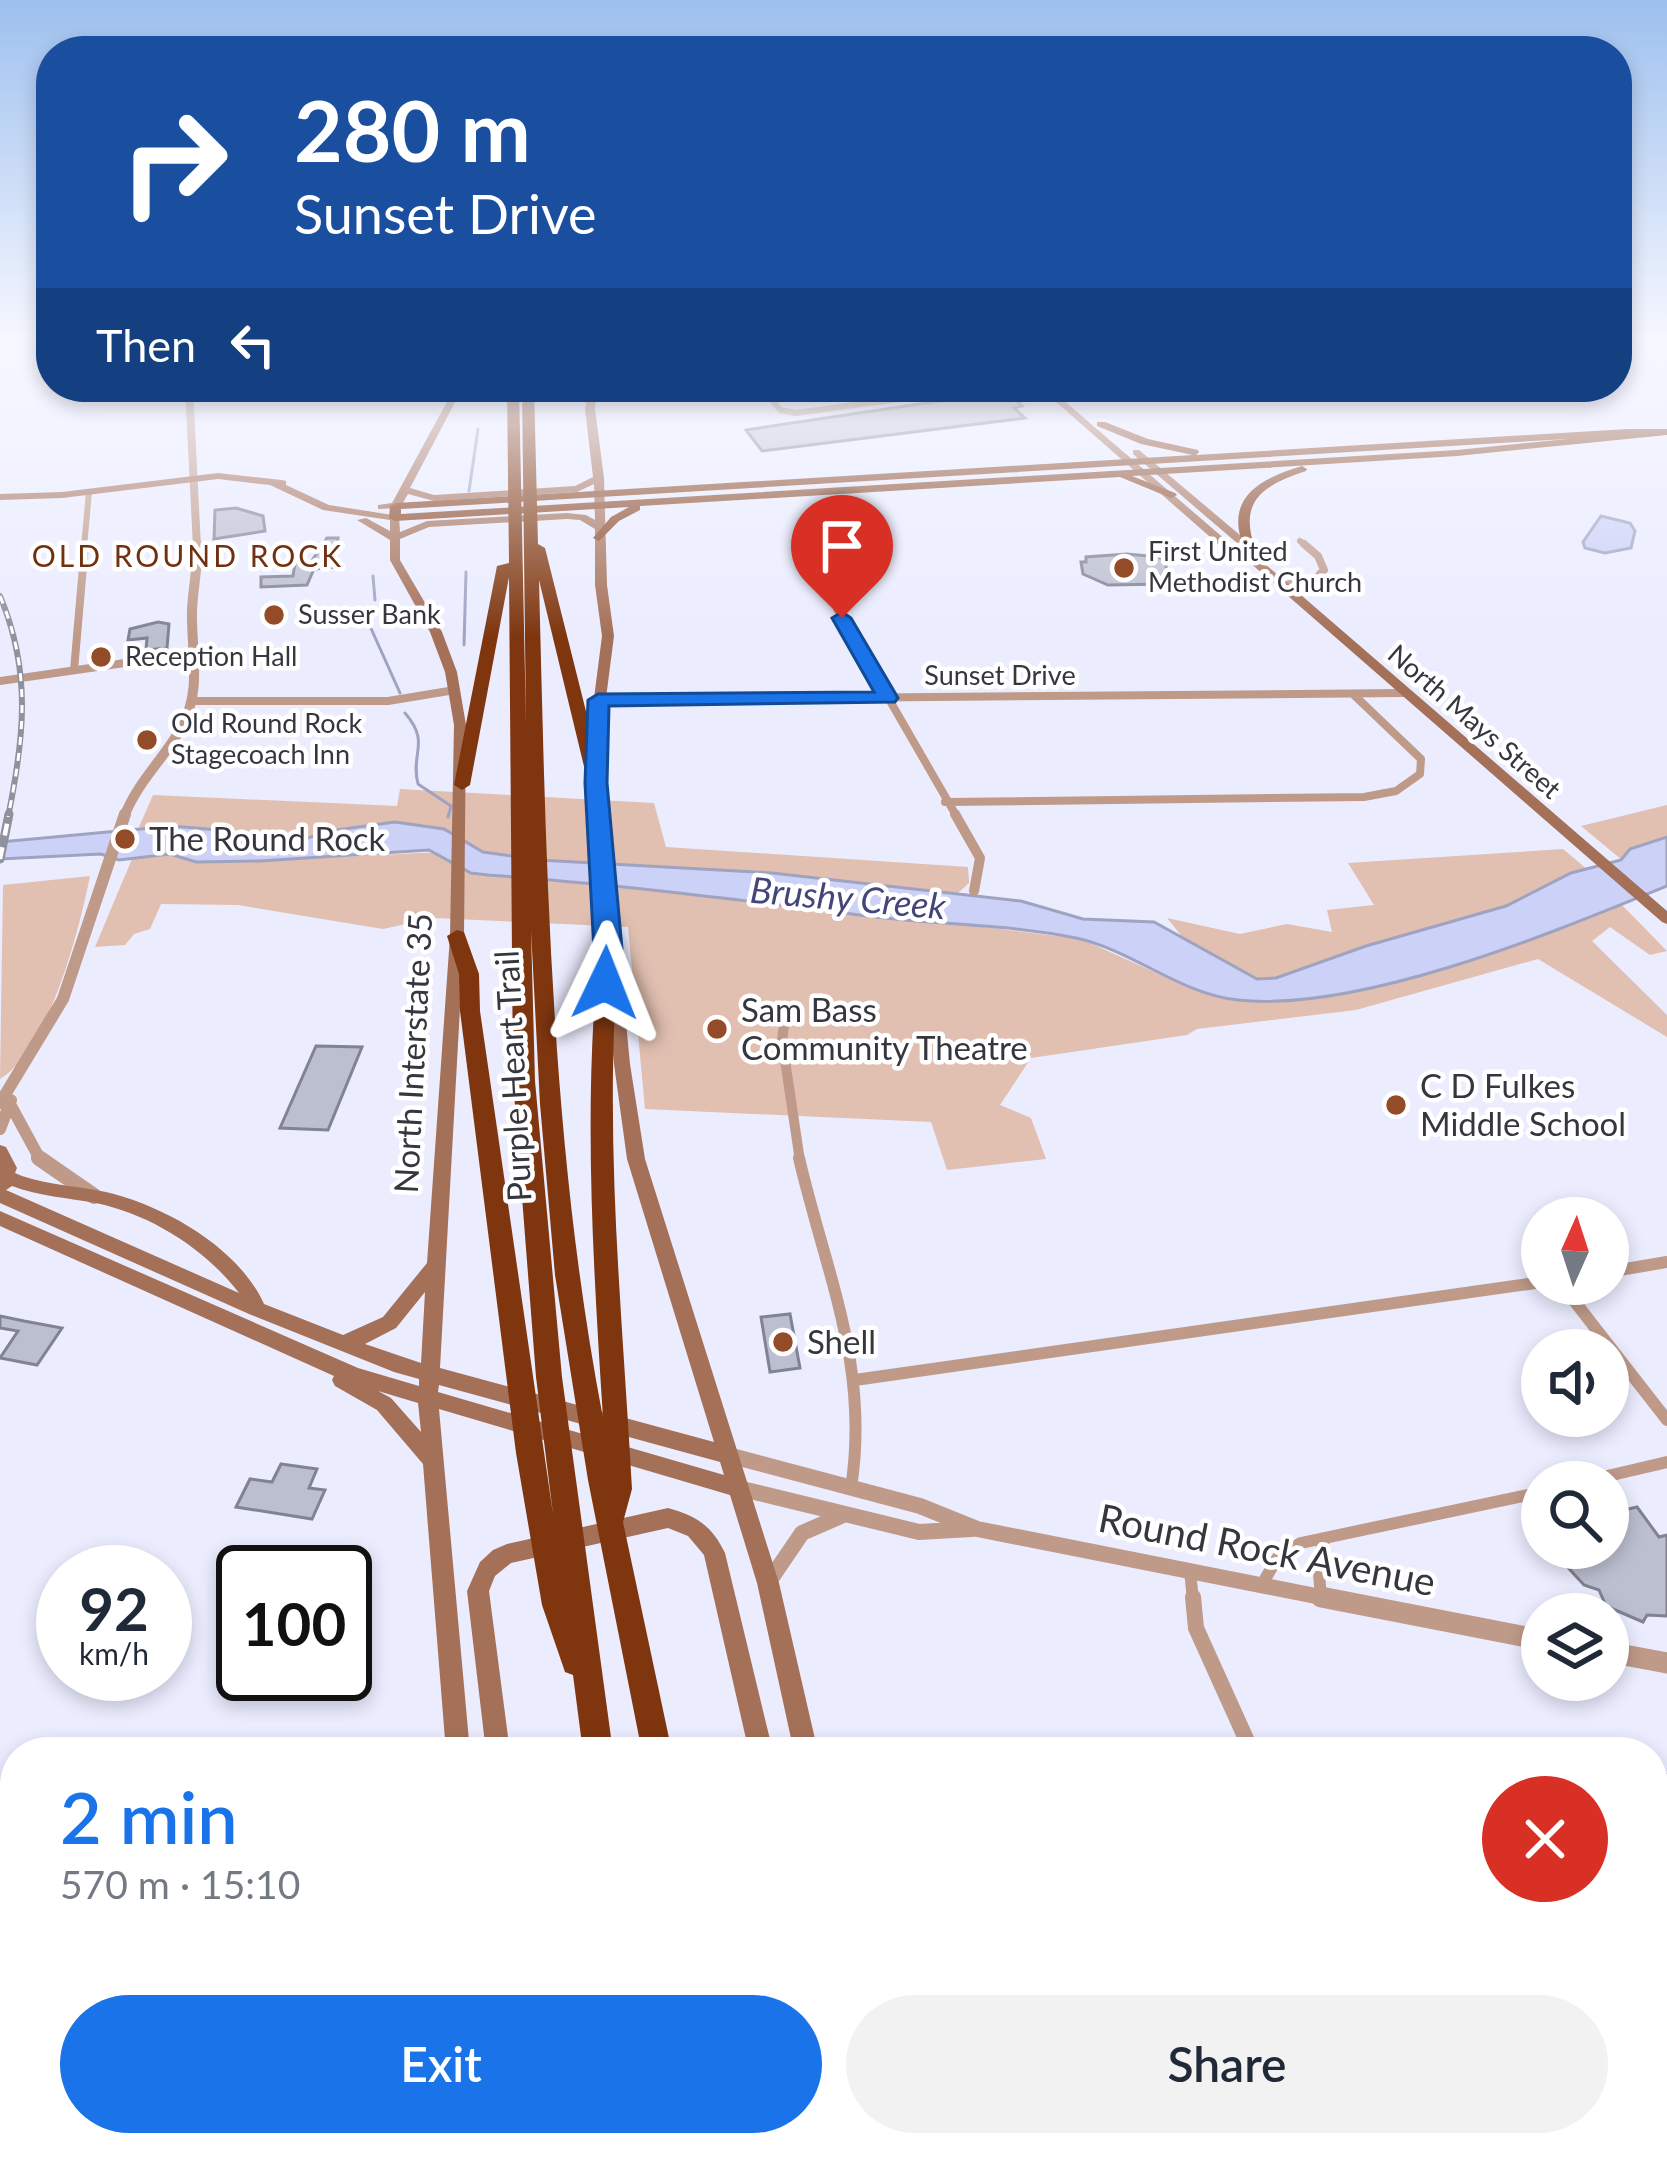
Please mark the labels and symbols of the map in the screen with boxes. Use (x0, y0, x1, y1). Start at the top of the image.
pin (791, 495, 893, 618)
place label: First United Methodist Church (1148, 534, 1362, 598)
district label: OLD ROUND ROCK (32, 537, 344, 573)
marker: First United Methodist Church (1111, 555, 1137, 581)
place label: Susser Bank (298, 597, 441, 630)
marker: Susser Bank (261, 602, 287, 628)
street label: North Mays Street (1382, 637, 1568, 805)
place label: Reception Hall (125, 639, 297, 672)
marker: Reception Hall (88, 644, 114, 670)
street label: Sunset Drive (924, 658, 1076, 691)
place label: Old Round Rock Stagecoach Inn (171, 706, 362, 770)
marker: Old Round Rock Stagecoach Inn (134, 727, 160, 753)
place label: The Round Rock (149, 818, 386, 858)
marker: The Round Rock (112, 826, 138, 852)
water label: Brushy Creek (749, 867, 949, 928)
street label: North Interstate 35 (385, 912, 439, 1194)
position arrow (542, 920, 668, 1046)
street label: Purple Heart Trail (485, 949, 539, 1203)
place label: Sam Bass Community Theatre (741, 989, 1028, 1067)
marker: Sam Bass Community Theatre (704, 1016, 730, 1042)
place label: C D Fulkes Middle School (1420, 1065, 1626, 1143)
marker: C D Fulkes Middle School (1383, 1092, 1409, 1118)
north arrow (1521, 1197, 1629, 1305)
place label: Shell (807, 1321, 876, 1361)
marker: Shell (770, 1329, 796, 1355)
street label: Round Rock Avenue (1095, 1494, 1439, 1604)
speed limit sign: 100 (216, 1545, 372, 1701)

